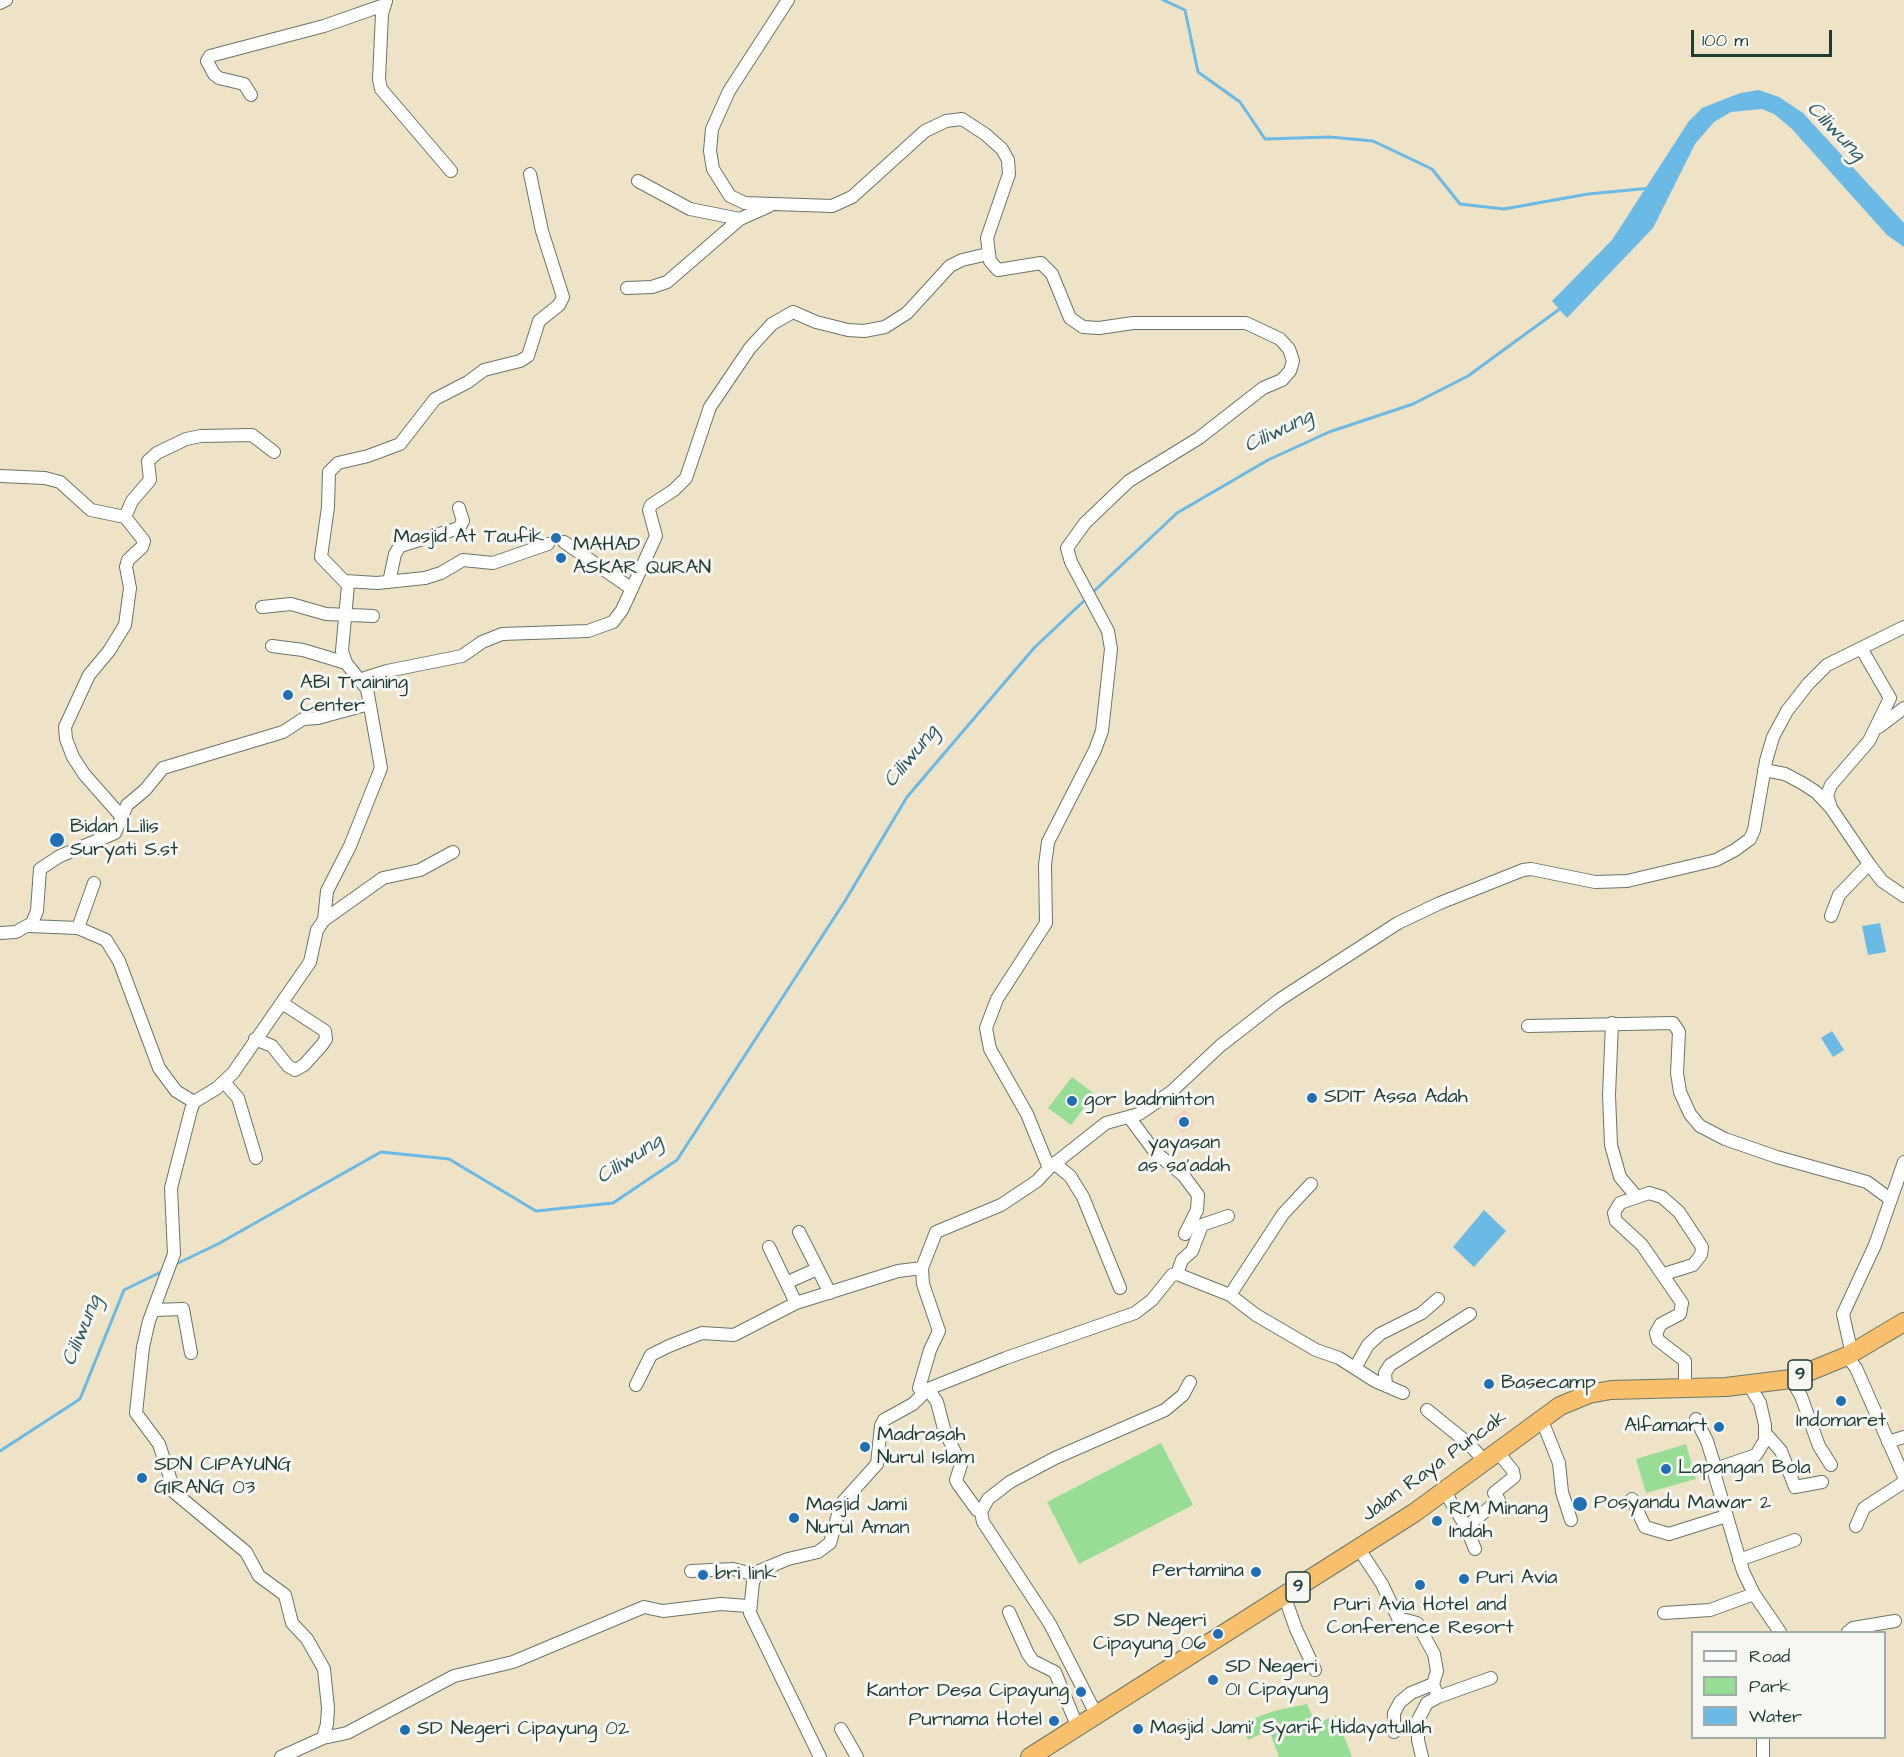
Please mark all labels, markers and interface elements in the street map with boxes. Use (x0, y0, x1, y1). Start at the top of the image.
scale bar (1694, 18, 1835, 56)
text: 100 m (1702, 28, 1748, 53)
water label: Ciliwung (1800, 97, 1870, 167)
water label: Ciliwung (1240, 405, 1318, 459)
place label: Masjid At Taufik (394, 526, 544, 550)
marker: Masjid At Taufik (549, 531, 563, 545)
place label: MAHAD ASKAR QURAN (573, 534, 711, 581)
marker: MAHAD ASKAR QURAN (554, 551, 568, 565)
place label: ABI Training Center (300, 672, 408, 719)
marker: ABI Training Center (281, 688, 295, 702)
water label: Ciliwung (879, 721, 945, 793)
place label: Bidan Lilis Suryati S.st (70, 816, 178, 863)
marker: Bidan Lilis Suryati S.st (48, 831, 66, 849)
place label: SDIT Assa Adah (1324, 1086, 1468, 1110)
place label: gor badminton (1084, 1089, 1214, 1113)
marker: SDIT Assa Adah (1305, 1091, 1319, 1105)
marker: gor badminton (1065, 1094, 1079, 1108)
marker: yayasan as sa'adah (1177, 1115, 1191, 1129)
water label: Ciliwung (592, 1129, 668, 1191)
place label: yayasan as sa'adah (1138, 1132, 1230, 1179)
water label: Ciliwung (58, 1292, 108, 1370)
road number: 9 (1788, 1360, 1812, 1390)
place label: Basecamp (1501, 1372, 1596, 1396)
marker: Basecamp (1482, 1377, 1496, 1391)
marker: Indomaret (1834, 1394, 1848, 1408)
street label: Jalan Raya Puncak (1358, 1406, 1512, 1528)
place label: Indomaret (1796, 1410, 1886, 1434)
place label: Alfamart (1624, 1415, 1707, 1439)
marker: Alfamart (1712, 1420, 1726, 1434)
place label: Madrasah Nurul Islam (877, 1424, 974, 1471)
marker: Madrasah Nurul Islam (858, 1440, 872, 1454)
place label: SDN CIPAYUNG GIRANG 03 (154, 1454, 291, 1501)
place label: Lapangan Bola (1678, 1457, 1811, 1481)
marker: Lapangan Bola (1659, 1462, 1673, 1476)
marker: SDN CIPAYUNG GIRANG 03 (135, 1471, 149, 1485)
place label: Posyandu Mawar 2 (1594, 1492, 1771, 1516)
place label: Masjid Jami Nurul Aman (806, 1494, 910, 1541)
marker: Posyandu Mawar 2 (1571, 1495, 1589, 1513)
place label: RM Minang Indah (1449, 1498, 1548, 1545)
marker: Masjid Jami Nurul Aman (787, 1511, 801, 1525)
marker: RM Minang Indah (1430, 1514, 1444, 1528)
place label: Pertamina (1152, 1560, 1244, 1584)
place label: bri link (715, 1563, 777, 1587)
marker: Pertamina (1249, 1565, 1263, 1579)
place label: Puri Avia (1476, 1567, 1557, 1591)
marker: bri link (696, 1568, 710, 1582)
road number: 9 (1286, 1572, 1310, 1602)
marker: Puri Avia (1457, 1572, 1471, 1586)
marker: Puri Avia Hotel and Conference Resort (1413, 1578, 1427, 1592)
place label: Puri Avia Hotel and Conference Resort (1327, 1594, 1513, 1641)
place label: SD Negeri Cipayung 06 (1093, 1610, 1206, 1657)
marker: SD Negeri Cipayung 06 (1211, 1627, 1225, 1641)
legend (1691, 1631, 1886, 1739)
text: Road (1749, 1644, 1790, 1669)
place label: SD Negeri 01 Cipayung (1225, 1656, 1328, 1703)
marker: SD Negeri 01 Cipayung (1206, 1673, 1220, 1687)
text: Park (1749, 1674, 1791, 1699)
place label: Kantor Desa Cipayung (866, 1680, 1069, 1704)
marker: Kantor Desa Cipayung (1074, 1685, 1088, 1699)
text: Water (1749, 1704, 1802, 1729)
place label: Purnama Hotel (909, 1709, 1042, 1733)
marker: Purnama Hotel (1047, 1714, 1061, 1728)
place label: Masjid Jami' Syarif Hidayatullah (1150, 1717, 1431, 1741)
place label: SD Negeri Cipayung 02 (417, 1718, 629, 1742)
marker: Masjid Jami' Syarif Hidayatullah (1131, 1722, 1145, 1736)
marker: SD Negeri Cipayung 02 (398, 1723, 412, 1737)

